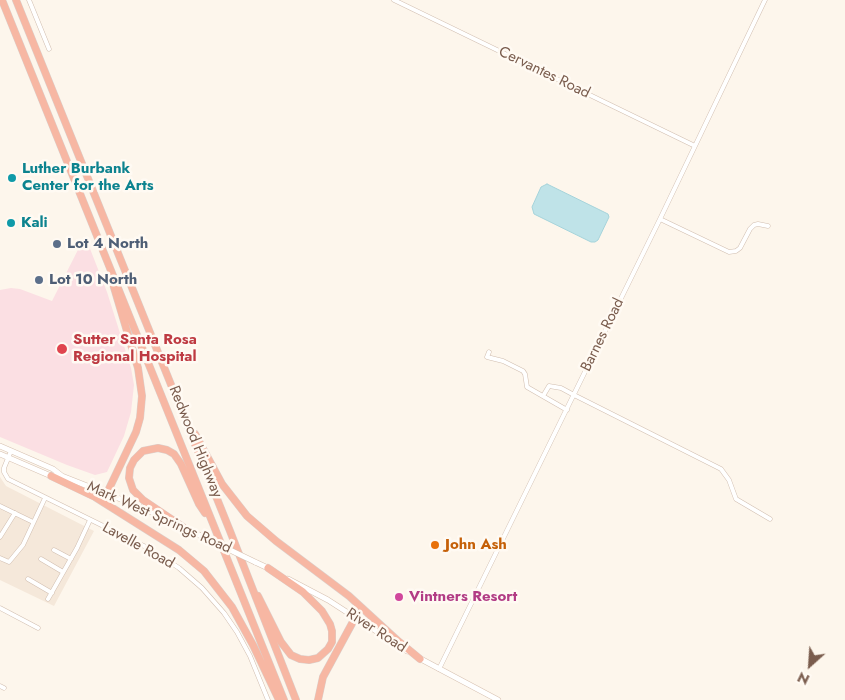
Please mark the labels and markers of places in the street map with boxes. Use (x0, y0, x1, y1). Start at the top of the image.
place label: Luther Burbank Center for the Arts (22, 160, 154, 195)
marker: Luther Burbank Center for the Arts (6, 172, 18, 184)
place label: Kali (21, 214, 48, 232)
marker: Kali (5, 217, 17, 229)
place label: Lot 4 North (67, 235, 148, 253)
marker: Lot 4 North (51, 238, 63, 250)
place label: Lot 10 North (49, 271, 137, 289)
marker: Lot 10 North (33, 274, 45, 286)
place label: Sutter Santa Rosa Regional Hospital (73, 331, 197, 366)
marker: Sutter Santa Rosa Regional Hospital (55, 342, 69, 356)
place label: John Ash (445, 536, 507, 554)
marker: John Ash (429, 539, 441, 551)
place label: Vintners Resort (409, 588, 517, 606)
marker: Vintners Resort (393, 591, 405, 603)

